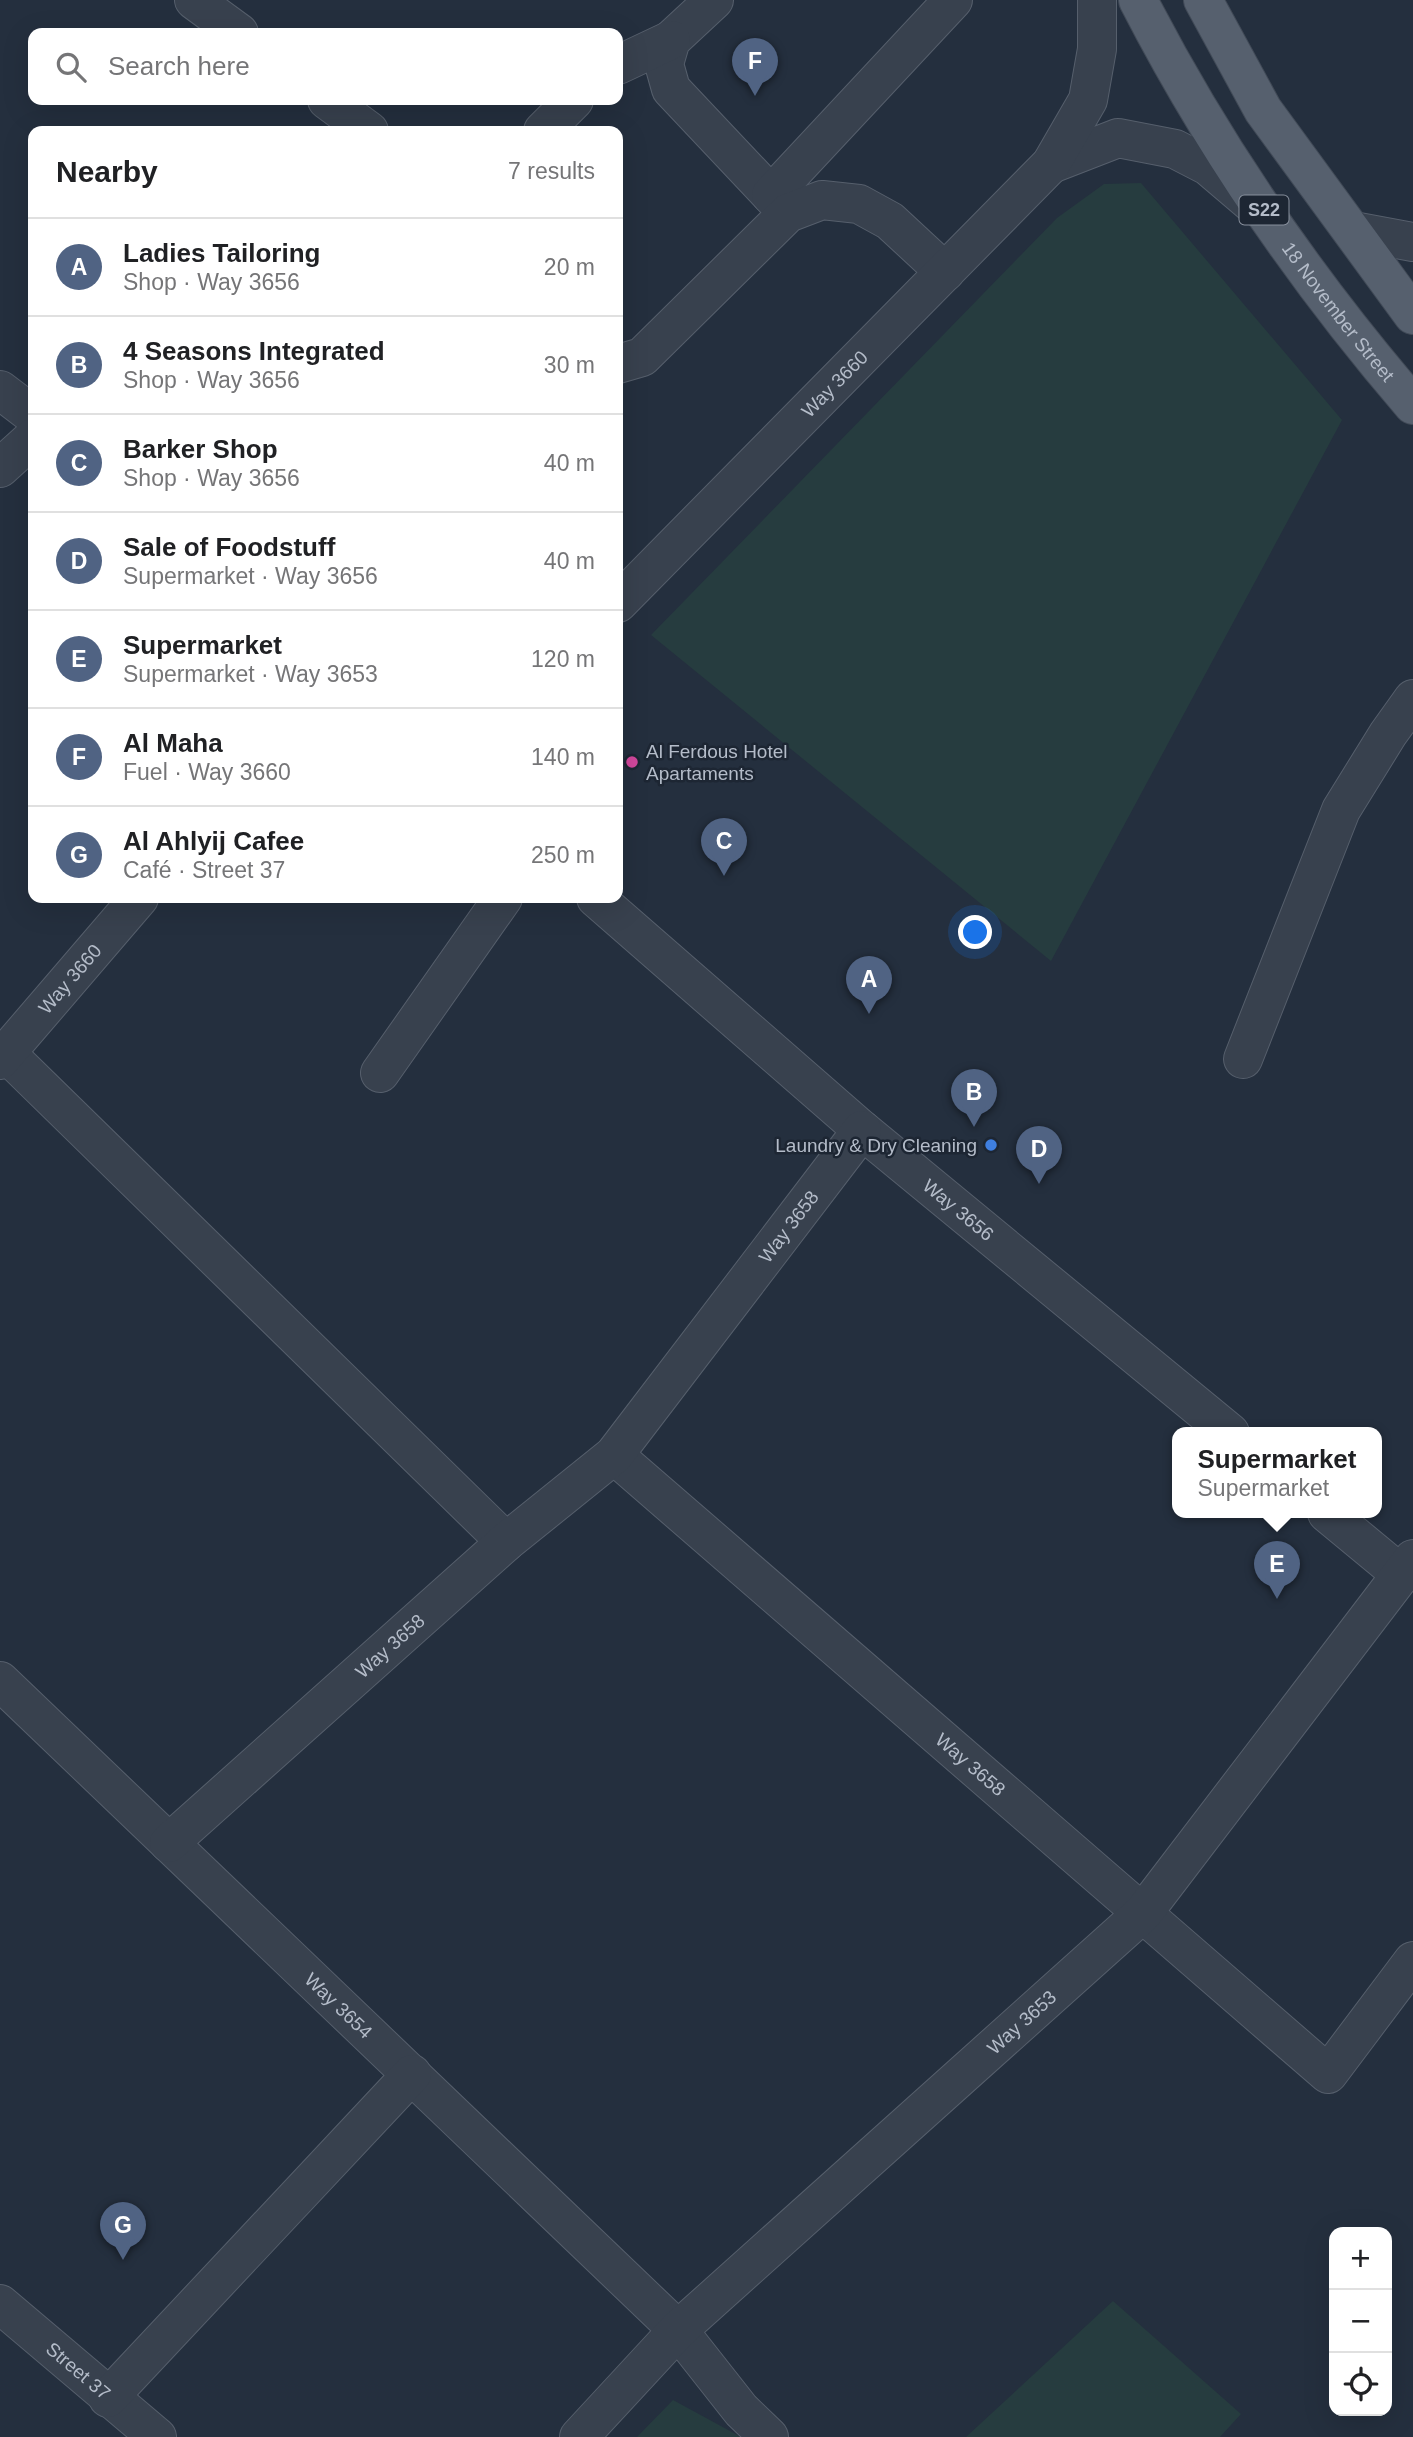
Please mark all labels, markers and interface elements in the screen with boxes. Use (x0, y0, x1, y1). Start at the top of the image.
search box (28, 28, 623, 105)
pin: F (732, 38, 778, 96)
icon: search (52, 48, 90, 86)
text: Search here (108, 51, 250, 81)
text: Nearby (56, 155, 158, 188)
text: 7 results (508, 158, 595, 184)
road number: S22 (1240, 196, 1288, 224)
text: Ladies Tailoring (123, 238, 320, 268)
street label: 18 November Street (1278, 238, 1399, 386)
text: A (71, 254, 87, 280)
text: 20 m (544, 254, 595, 280)
text: Shop · Way 3656 (123, 269, 300, 295)
text: 4 Seasons Integrated (123, 336, 385, 366)
street label: Way 3660 (797, 346, 872, 421)
text: B (71, 352, 87, 378)
text: 30 m (544, 352, 595, 378)
text: Shop · Way 3656 (123, 367, 300, 393)
text: Barker Shop (123, 434, 278, 464)
text: C (71, 450, 87, 476)
text: 40 m (544, 450, 595, 476)
text: Shop · Way 3656 (123, 465, 300, 491)
text: Sale of Foodstuff (123, 532, 335, 562)
text: D (71, 548, 87, 574)
text: 40 m (544, 548, 595, 574)
text: Supermarket · Way 3656 (123, 563, 378, 589)
text: Supermarket (123, 630, 282, 660)
text: E (71, 646, 87, 672)
text: 120 m (531, 646, 595, 672)
text: Supermarket · Way 3653 (123, 661, 378, 687)
text: Al Maha (123, 728, 223, 758)
place label: Al Ferdous Hotel Apartaments (646, 741, 788, 784)
text: F (72, 744, 86, 770)
text: 140 m (531, 744, 595, 770)
marker: Al Ferdous Hotel Apartaments (624, 754, 640, 770)
text: Fuel · Way 3660 (123, 759, 291, 785)
pin: C (701, 818, 747, 876)
text: Al Ahlyij Cafee (123, 826, 304, 856)
text: G (70, 842, 88, 868)
text: 250 m (531, 842, 595, 868)
text: Café · Street 37 (123, 857, 285, 883)
your location (958, 915, 992, 949)
street label: Way 3660 (34, 940, 105, 1018)
pin: A (846, 956, 892, 1014)
pin: B (951, 1069, 997, 1127)
pin: D (1016, 1126, 1062, 1184)
place label: Laundry & Dry Cleaning (775, 1135, 977, 1156)
marker: Laundry & Dry Cleaning (983, 1137, 999, 1153)
street label: Way 3656 (919, 1174, 998, 1245)
street label: Way 3658 (754, 1186, 822, 1267)
popup (1172, 1427, 1382, 1518)
text: Supermarket (1198, 1444, 1356, 1474)
text: Supermarket (1198, 1475, 1329, 1501)
pin: E (1254, 1541, 1300, 1599)
street label: Way 3658 (351, 1610, 428, 1682)
street label: Way 3658 (932, 1728, 1010, 1800)
street label: Way 3654 (301, 1968, 377, 2043)
street label: Way 3653 (983, 1986, 1060, 2058)
pin: G (100, 2202, 146, 2260)
map controls (1329, 2227, 1392, 2416)
button: + (1329, 2227, 1392, 2290)
button: − (1329, 2290, 1392, 2353)
street label: Street 37 (42, 2338, 115, 2404)
button: locate (1329, 2353, 1392, 2416)

